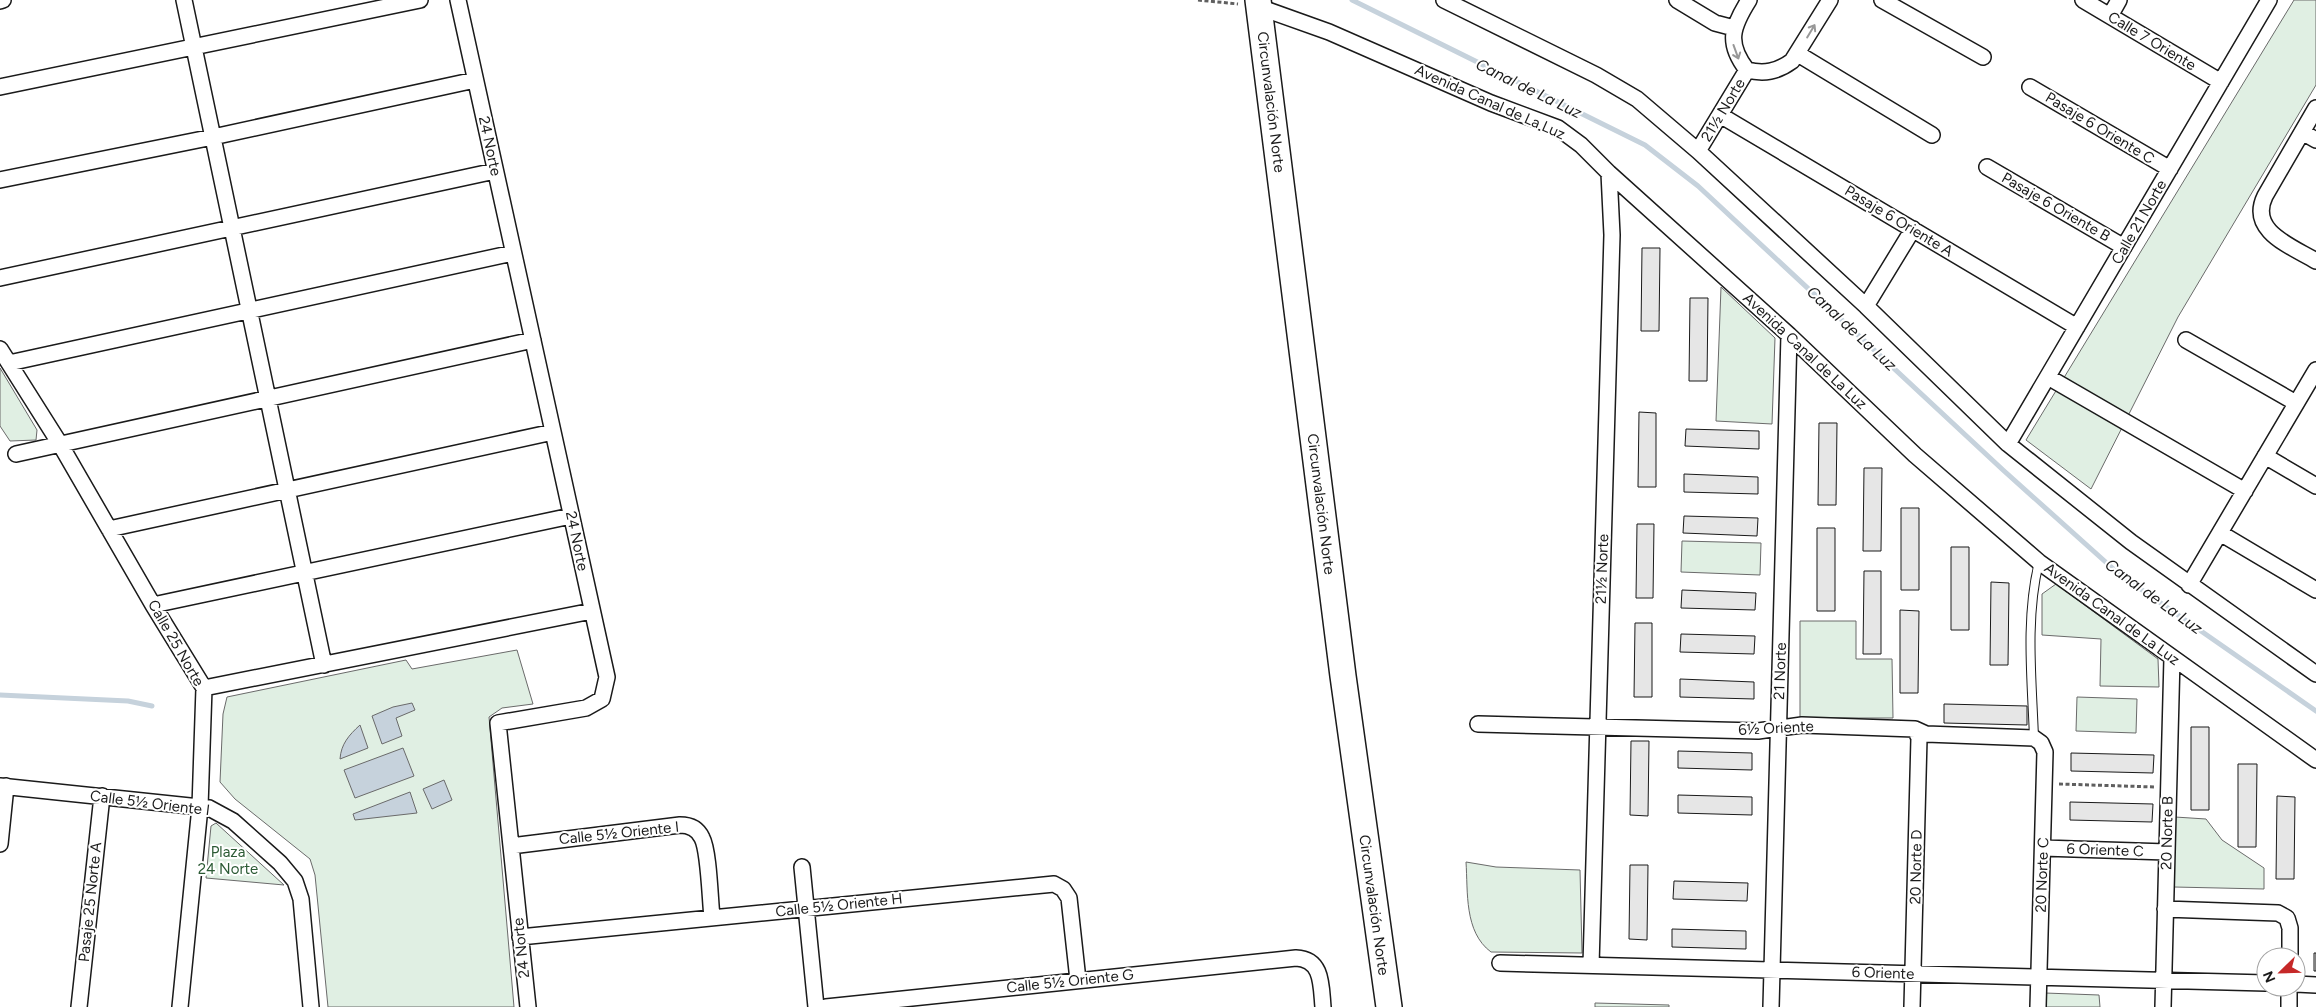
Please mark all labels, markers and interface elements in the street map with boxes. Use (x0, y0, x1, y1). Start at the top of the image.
street label: Calle 7 Oriente (2105, 8, 2199, 74)
one-way arrow (1807, 25, 1817, 39)
street label: Circunvalación Norte (1253, 30, 1289, 174)
one-way arrow (1732, 44, 1741, 59)
water label: Canal de La Luz (1473, 55, 1585, 122)
street label: Avenida Canal de La Luz (1412, 61, 1568, 143)
street label: 21½ Norte (1697, 75, 1749, 145)
street label: Pasaje 6 Oriente C (2042, 88, 2158, 168)
street label: 24 Norte (475, 114, 505, 178)
street label: Pasaje 6 Oriente B (1998, 169, 2114, 245)
street label: Calle 21 Norte (2108, 177, 2170, 267)
street label: Pasaje 6 Oriente A (1841, 182, 1957, 260)
water label: Canal de La Luz (1803, 282, 1901, 375)
street label: Avenida Canal de La Luz (1739, 289, 1871, 413)
street label: Circunvalación Norte (1303, 432, 1339, 576)
street label: 24 Norte (562, 509, 592, 573)
street label: 21½ Norte (1592, 534, 1612, 604)
water label: Canal de La Luz (2101, 555, 2206, 638)
street label: Avenida Canal de La Luz (2041, 559, 2183, 669)
street label: Calle 25 Norte (144, 597, 208, 689)
street label: 21 Norte (1770, 642, 1790, 700)
street label: 6½ Oriente (1738, 717, 1814, 739)
street label: Calle 5½ Oriente I (89, 787, 211, 819)
street label: 20 Norte B (2157, 796, 2177, 870)
street label: Calle 5½ Oriente I (558, 818, 680, 848)
street label: 20 Norte D (1906, 829, 1926, 905)
street label: Circunvalación Norte (1355, 833, 1393, 977)
street label: 20 Norte C (2032, 837, 2052, 913)
street label: 6 Oriente C (2066, 840, 2144, 860)
street label: Pasaje 25 Norte A (75, 841, 105, 963)
park label: Plaza 24 Norte (198, 843, 258, 878)
street label: Calle 5½ Oriente H (775, 889, 903, 921)
street label: 24 Norte (509, 917, 533, 979)
north arrow (2256, 947, 2306, 997)
street label: 6 Oriente (1851, 963, 1915, 983)
street label: Calle 5½ Oriente G (1005, 965, 1135, 997)
text: N (2260, 969, 2279, 985)

